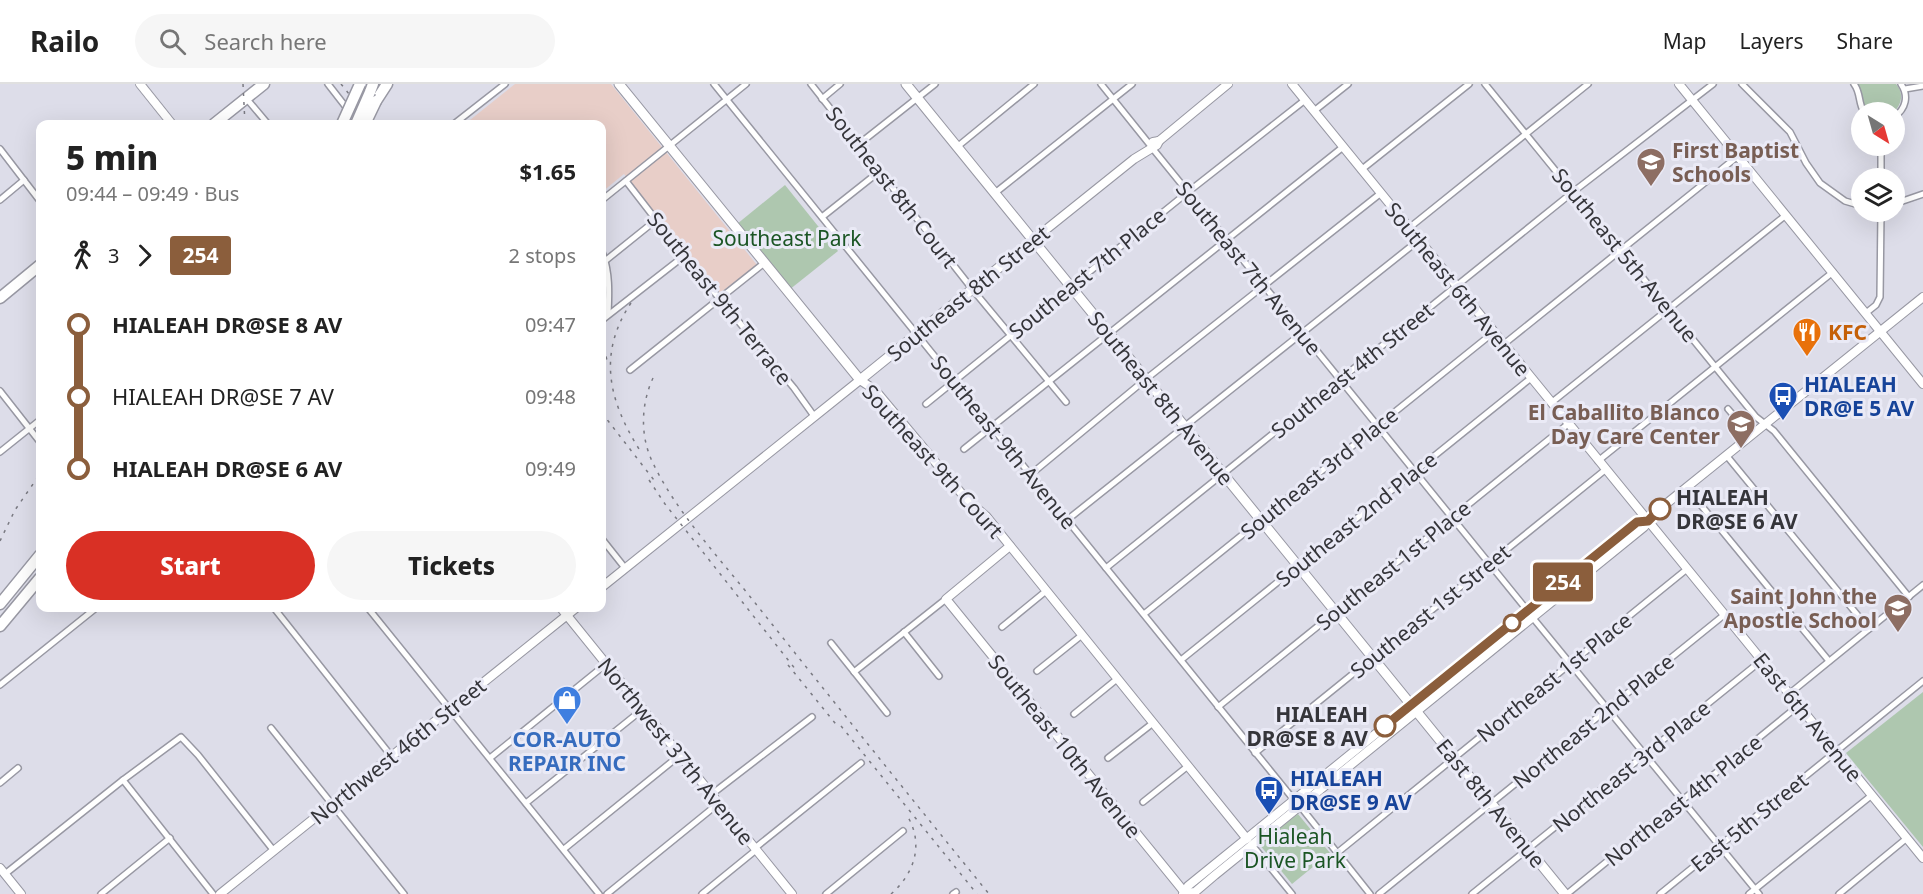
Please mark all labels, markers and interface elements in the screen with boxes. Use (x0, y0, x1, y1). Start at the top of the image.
search box (135, 14, 555, 68)
text: Railo (30, 22, 99, 60)
icon: search (156, 25, 189, 58)
text: Search here (204, 26, 327, 56)
text: Map (1663, 27, 1707, 55)
text: Layers (1740, 27, 1804, 55)
text: Share (1837, 27, 1893, 55)
street label: Southeast 8th Court (820, 100, 964, 274)
north arrow (1851, 102, 1905, 156)
map controls (1851, 102, 1905, 222)
text: 5 min (66, 135, 158, 180)
place label: First Baptist Schools (1672, 136, 1799, 188)
school or university icon: First Baptist Schools (1635, 146, 1667, 188)
text: $1.65 (519, 156, 576, 186)
street label: Southeast 5th Avenue (1546, 162, 1704, 348)
button: layers (1851, 168, 1905, 222)
street label: Southeast 7th Avenue (1170, 175, 1328, 361)
text: 09:44 – 09:49 · Bus (66, 180, 239, 207)
street label: Southeast 6th Avenue (1379, 196, 1537, 382)
street label: Southeast 7th Place (1003, 201, 1171, 345)
street label: Southeast 9th Terrace (641, 206, 799, 390)
street label: Southeast 8th Street (881, 219, 1055, 367)
park label: Southeast Park (713, 224, 862, 252)
icon: walk (66, 239, 99, 272)
icon: forward (128, 239, 161, 272)
text: 254 (182, 241, 219, 269)
text: 3 (108, 242, 119, 269)
text: 2 stops (509, 242, 576, 269)
street label: Southeast 4th Street (1265, 296, 1439, 444)
street label: Southeast 8th Avenue (1082, 305, 1240, 491)
text: HIALEAH DR@SE 8 AV (112, 309, 342, 339)
text: 09:47 (525, 311, 576, 338)
restaurant icon: KFC (1791, 316, 1823, 358)
place label: KFC (1828, 318, 1867, 346)
street label: Southeast 9th Avenue (925, 349, 1083, 535)
place label: HIALEAH DR@E 5 AV (1804, 370, 1914, 422)
street label: Southeast 9th Court (856, 378, 1010, 544)
bus stop icon: HIALEAH DR@E 5 AV (1767, 380, 1799, 422)
text: HIALEAH DR@SE 7 AV (112, 381, 334, 411)
text: 09:48 (525, 383, 576, 410)
place label: El Caballito Blanco Day Care Center (1528, 398, 1721, 450)
street label: Southeast 3rd Place (1234, 401, 1404, 545)
school or university icon: El Caballito Blanco Day Care Center (1725, 408, 1757, 450)
street label: Southeast 2nd Place (1270, 445, 1442, 593)
text: HIALEAH DR@SE 6 AV (112, 453, 342, 483)
text: 09:49 (525, 455, 576, 482)
place label: HIALEAH DR@SE 6 AV (1676, 483, 1798, 535)
street label: Southeast 1st Place (1310, 494, 1476, 636)
marker: HIALEAH DR@SE 6 AV (1649, 498, 1671, 520)
button: Start (66, 531, 315, 600)
button: Tickets (327, 531, 576, 600)
street label: Southeast 1st Street (1344, 537, 1516, 684)
line badge: 254 (1528, 562, 1598, 602)
text: 254 (1545, 568, 1581, 596)
place label: Saint John the Apostle School (1724, 582, 1877, 634)
school or university icon: Saint John the Apostle School (1882, 592, 1914, 634)
street label: Northeast 1st Place (1471, 606, 1637, 748)
unlabelled marker (1503, 614, 1521, 632)
street label: Northeast 2nd Place (1507, 647, 1679, 795)
street label: East 6th Avenue (1747, 647, 1869, 787)
street label: Southeast 10th Avenue (982, 648, 1148, 844)
street label: Northwest 37th Avenue (592, 652, 760, 850)
street label: Northwest 46th Street (304, 671, 492, 830)
shop icon: COR-AUTO REPAIR INC (551, 684, 583, 726)
street label: Northeast 3rd Place (1546, 694, 1716, 838)
place label: HIALEAH DR@SE 8 AV (1246, 700, 1368, 752)
marker: HIALEAH DR@SE 8 AV (1374, 715, 1396, 737)
place label: COR-AUTO REPAIR INC (508, 725, 626, 777)
street label: Northeast 4th Place (1599, 728, 1767, 872)
street label: East 8th Avenue (1430, 733, 1552, 873)
place label: HIALEAH DR@SE 9 AV (1290, 764, 1412, 816)
street label: East 5th Street (1685, 766, 1814, 878)
bus stop icon: HIALEAH DR@SE 9 AV (1253, 774, 1285, 816)
park label: Hialeah Drive Park (1244, 822, 1347, 874)

